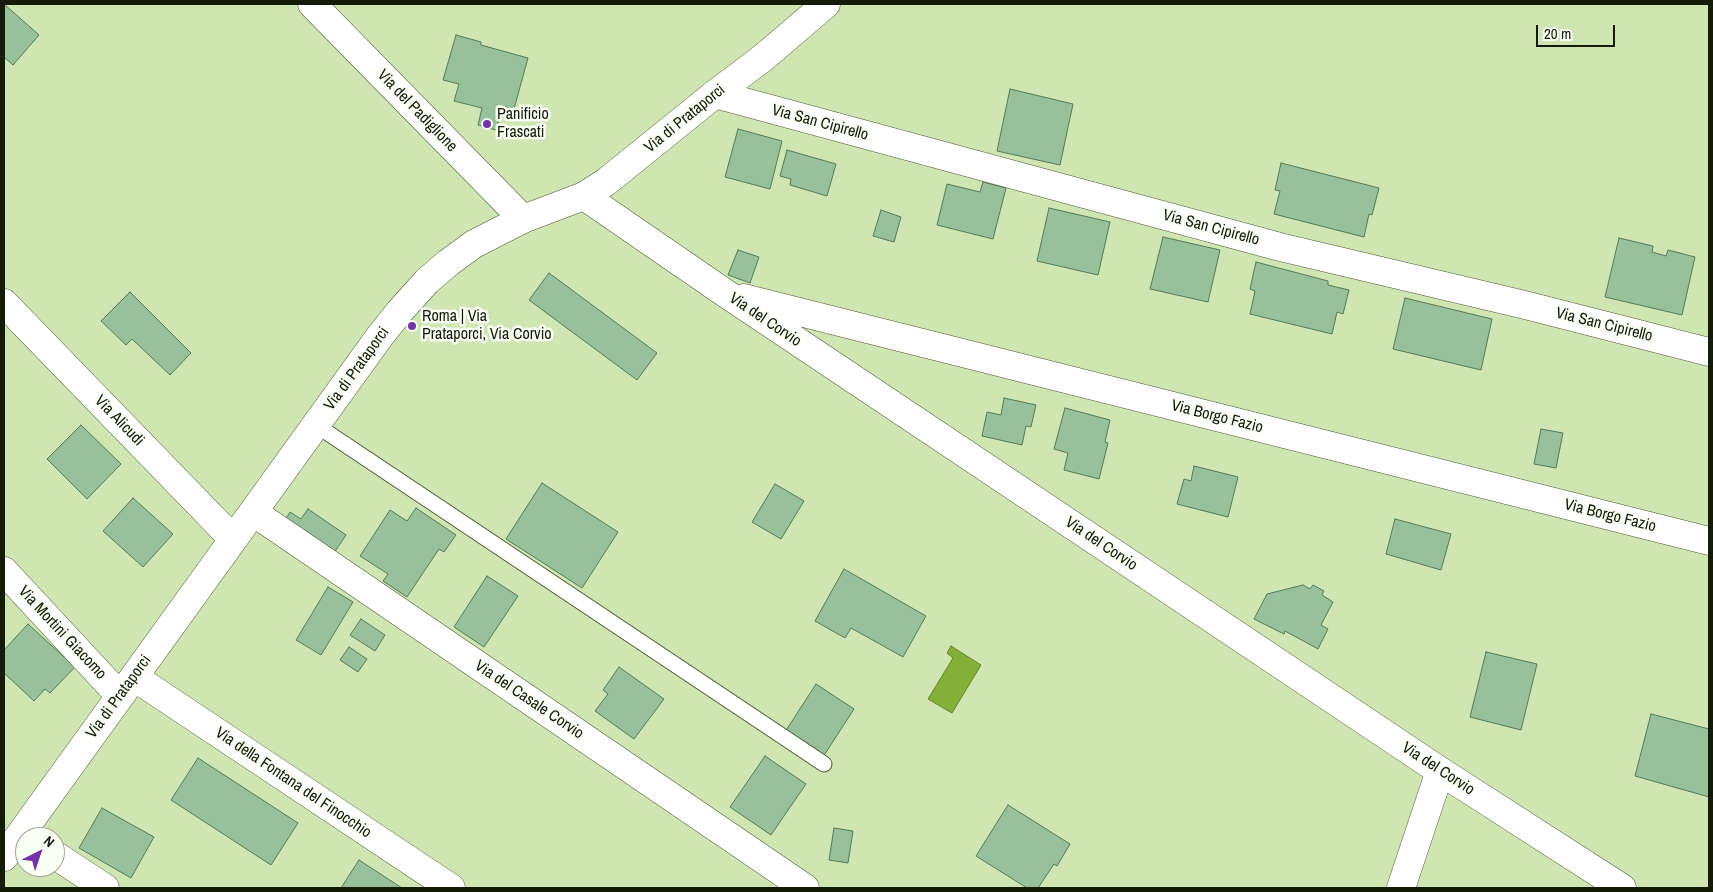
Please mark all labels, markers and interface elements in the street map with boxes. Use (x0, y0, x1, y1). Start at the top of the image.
scale bar (1538, 15, 1617, 47)
text: 20 m (1544, 23, 1571, 44)
street label: Via del Padiglione (373, 66, 461, 156)
street label: Via di Prataporci (641, 81, 729, 157)
street label: Via San Cipirello (770, 101, 870, 145)
place label: Panificio Frascati (497, 105, 549, 143)
marker: Panificio Frascati (481, 118, 493, 130)
street label: Via San Cipirello (1161, 206, 1261, 250)
street label: Via del Corvio (725, 289, 805, 351)
street label: Via San Cipirello (1554, 304, 1654, 346)
place label: Roma | Via Prataporci, Via Corvio (422, 307, 552, 345)
marker: Roma | Via Prataporci, Via Corvio (406, 320, 418, 332)
street label: Via di Prataporci (320, 324, 394, 414)
street label: Via Alicudi (90, 392, 148, 450)
street label: Via Borgo Fazio (1169, 396, 1265, 438)
street label: Via Borgo Fazio (1562, 495, 1658, 537)
street label: Via del Corvio (1061, 513, 1141, 575)
street label: Via Mortini Giacomo (14, 582, 110, 684)
street label: Via di Prataporci (82, 652, 156, 742)
street label: Via del Casale Corvio (471, 656, 587, 744)
street label: Via della Fontana del Finocchio (211, 723, 375, 843)
street label: Via del Corvio (1398, 738, 1478, 800)
north arrow (15, 827, 65, 877)
text: N (40, 832, 58, 851)

